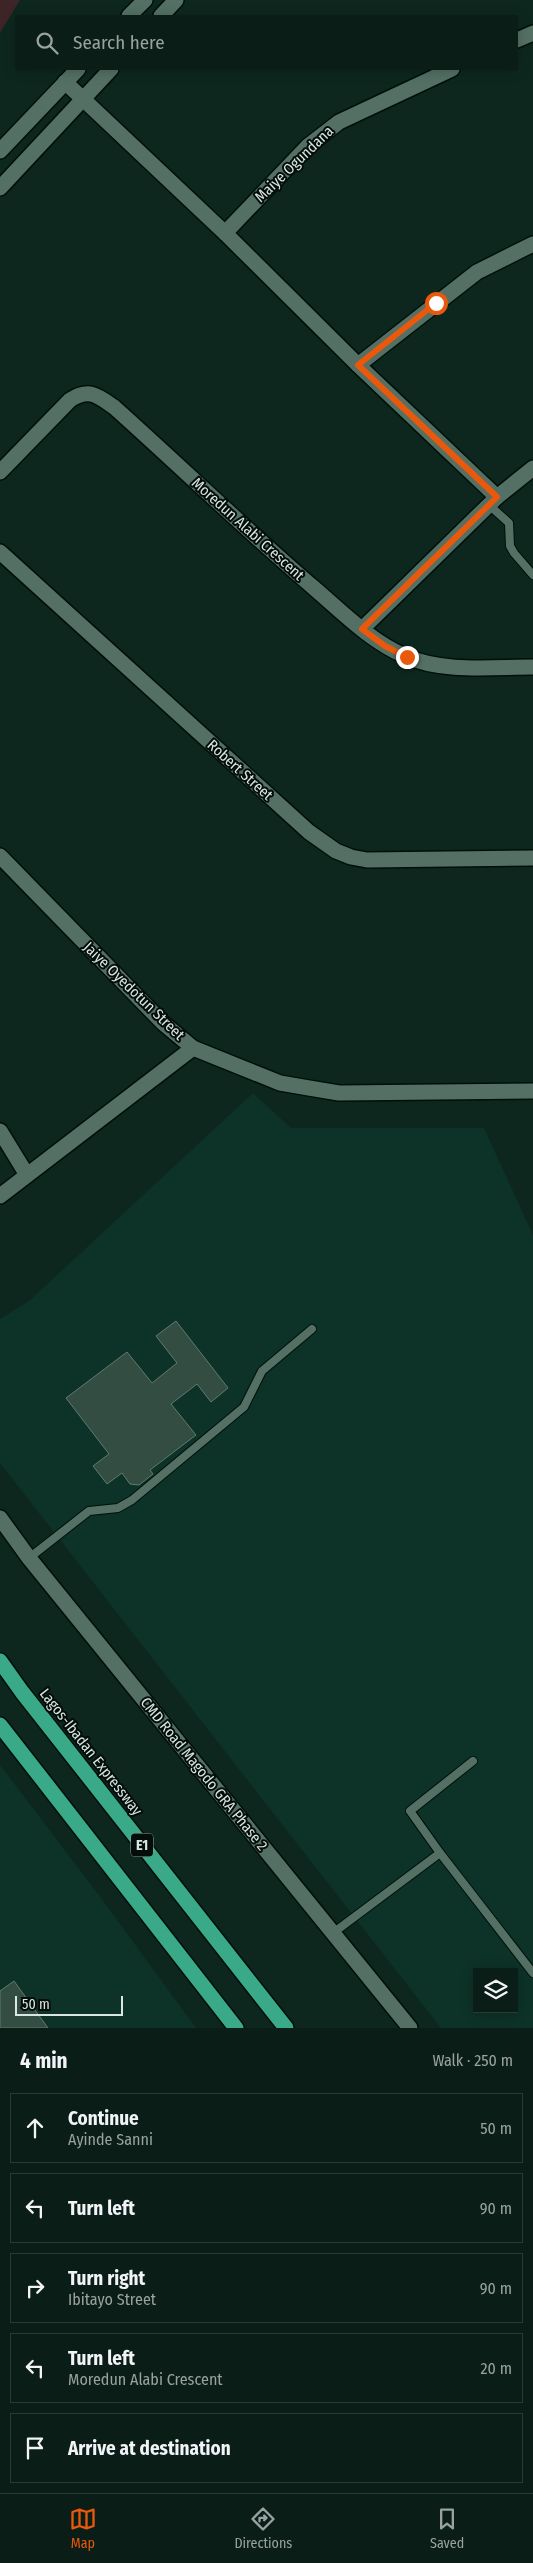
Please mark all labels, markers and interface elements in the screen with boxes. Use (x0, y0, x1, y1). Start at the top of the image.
search box (15, 15, 518, 70)
icon: search (33, 29, 61, 57)
text: Search here (73, 31, 165, 54)
street label: Maiye Ogundana (251, 122, 337, 206)
route start (425, 292, 448, 315)
street label: Moredun Alabi Crescent (188, 474, 308, 584)
route end (396, 646, 419, 669)
street label: Robert Street (204, 736, 276, 804)
street label: Jaiye Oyedotun Street (80, 938, 188, 1044)
street label: Lagos-Ibadan Expressway (36, 1685, 146, 1819)
street label: CMD Road Magodo GRA Phase 2 (137, 1694, 272, 1855)
road number: E1 (131, 1834, 153, 1856)
map controls (473, 1968, 518, 2013)
button: layers (473, 1968, 518, 2013)
scale bar (15, 1993, 122, 2016)
text: 50 m (22, 1996, 50, 2013)
text: 4 min (20, 2048, 68, 2074)
text: Walk · 250 m (432, 2051, 513, 2070)
text: Continue (68, 2107, 139, 2130)
icon: ahead (21, 2114, 49, 2142)
text: 50 m (480, 2119, 512, 2138)
text: Ayinde Sanni (68, 2130, 153, 2149)
icon: left (21, 2194, 49, 2222)
text: Turn left (68, 2197, 135, 2220)
text: 90 m (480, 2199, 512, 2218)
text: Turn right (68, 2267, 145, 2290)
icon: right (21, 2274, 49, 2302)
text: 90 m (480, 2279, 512, 2298)
text: Ibitayo Street (68, 2290, 156, 2309)
text: Turn left (68, 2347, 135, 2370)
icon: left (21, 2354, 49, 2382)
text: 20 m (481, 2359, 512, 2378)
text: Moredun Alabi Crescent (68, 2370, 223, 2389)
icon: arrive (21, 2434, 49, 2462)
text: Arrive at destination (68, 2437, 231, 2460)
tab: Map (69, 2505, 97, 2552)
tab: Directions (234, 2505, 292, 2552)
tab: Saved (430, 2505, 464, 2552)

